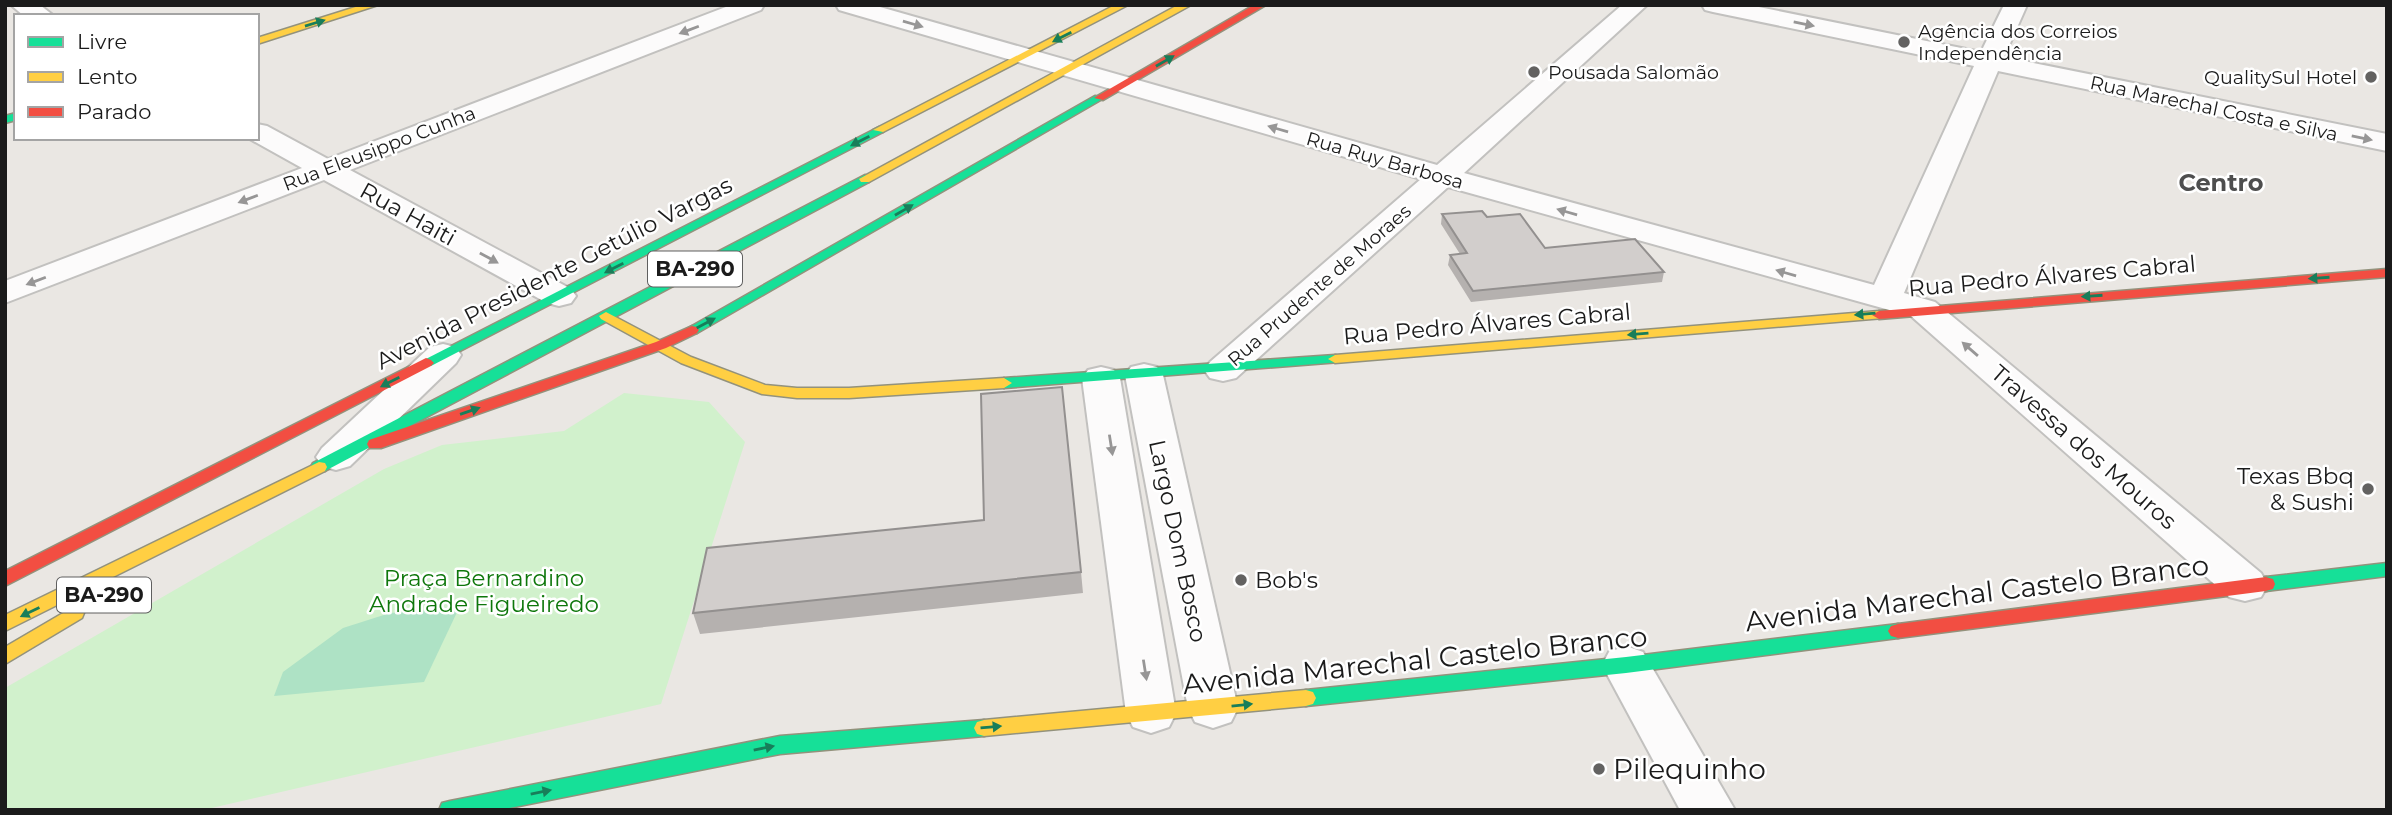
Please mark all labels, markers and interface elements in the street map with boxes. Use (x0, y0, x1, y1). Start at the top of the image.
legend (14, 14, 259, 140)
one-way arrow (305, 18, 326, 28)
one-way arrow (1793, 18, 1815, 29)
one-way arrow (903, 19, 924, 29)
place label: Agência dos Correios Independência (1918, 20, 2117, 65)
one-way arrow (679, 24, 700, 35)
text: Livre (77, 29, 127, 54)
one-way arrow (1052, 31, 1072, 42)
marker: Agência dos Correios Independência (1896, 34, 1912, 50)
one-way arrow (1155, 55, 1175, 67)
place label: Pousada Salomão (1548, 61, 1719, 84)
text: Lento (77, 64, 137, 89)
marker: Pousada Salomão (1526, 64, 1542, 80)
place label: QualitySul Hotel (2204, 66, 2357, 89)
marker: QualitySul Hotel (2363, 69, 2379, 85)
street label: Rua Marechal Costa e Silva (2088, 71, 2340, 146)
text: Parado (77, 99, 152, 124)
street label: Rua Eleusippo Cunha (280, 101, 479, 196)
one-way arrow (1267, 123, 1289, 134)
street label: Rua Ruy Barbosa (1303, 127, 1466, 194)
one-way arrow (2351, 133, 2373, 144)
one-way arrow (850, 135, 870, 147)
district label: Centro (2179, 168, 2263, 197)
street label: Avenida Presidente Getúlio Vargas (371, 171, 737, 375)
street label: Rua Haiti (355, 176, 461, 252)
one-way arrow (237, 193, 258, 204)
street label: Rua Prudente de Moraes (1223, 199, 1416, 371)
one-way arrow (894, 204, 913, 216)
one-way arrow (1557, 206, 1578, 216)
street label: Rua Pedro Álvares Cabral (1907, 249, 2197, 303)
one-way arrow (480, 252, 499, 264)
road number: BA-290 (648, 252, 742, 286)
one-way arrow (604, 262, 624, 273)
one-way arrow (1776, 267, 1797, 277)
one-way arrow (2307, 273, 2329, 284)
one-way arrow (25, 276, 46, 287)
one-way arrow (2081, 291, 2103, 302)
street label: Rua Pedro Álvares Cabral (1342, 297, 1632, 351)
one-way arrow (1854, 309, 1876, 320)
one-way arrow (696, 317, 716, 328)
one-way arrow (1627, 329, 1649, 340)
one-way arrow (1962, 342, 1979, 357)
street label: Travessa dos Mouros (1986, 359, 2182, 535)
one-way arrow (380, 377, 400, 388)
one-way arrow (460, 405, 481, 416)
one-way arrow (1106, 434, 1117, 456)
street label: Largo Dom Bosco (1143, 437, 1213, 645)
place label: Texas Bbq & Sushi (2237, 462, 2354, 516)
marker: Texas Bbq & Sushi (2360, 481, 2376, 497)
street label: Avenida Marechal Castelo Branco (1743, 548, 2211, 638)
park label: Praça Bernardino Andrade Figueiredo (369, 564, 599, 618)
place label: Bob's (1255, 566, 1318, 594)
marker: Bob's (1233, 572, 1249, 588)
road number: BA-290 (57, 578, 151, 612)
one-way arrow (20, 606, 40, 617)
street label: Avenida Marechal Castelo Branco (1181, 619, 1649, 701)
one-way arrow (1139, 659, 1150, 681)
one-way arrow (1231, 699, 1253, 710)
one-way arrow (980, 721, 1002, 732)
one-way arrow (753, 742, 775, 753)
place label: Pilequinho (1613, 752, 1766, 786)
marker: Pilequinho (1591, 761, 1607, 777)
one-way arrow (530, 786, 552, 797)

